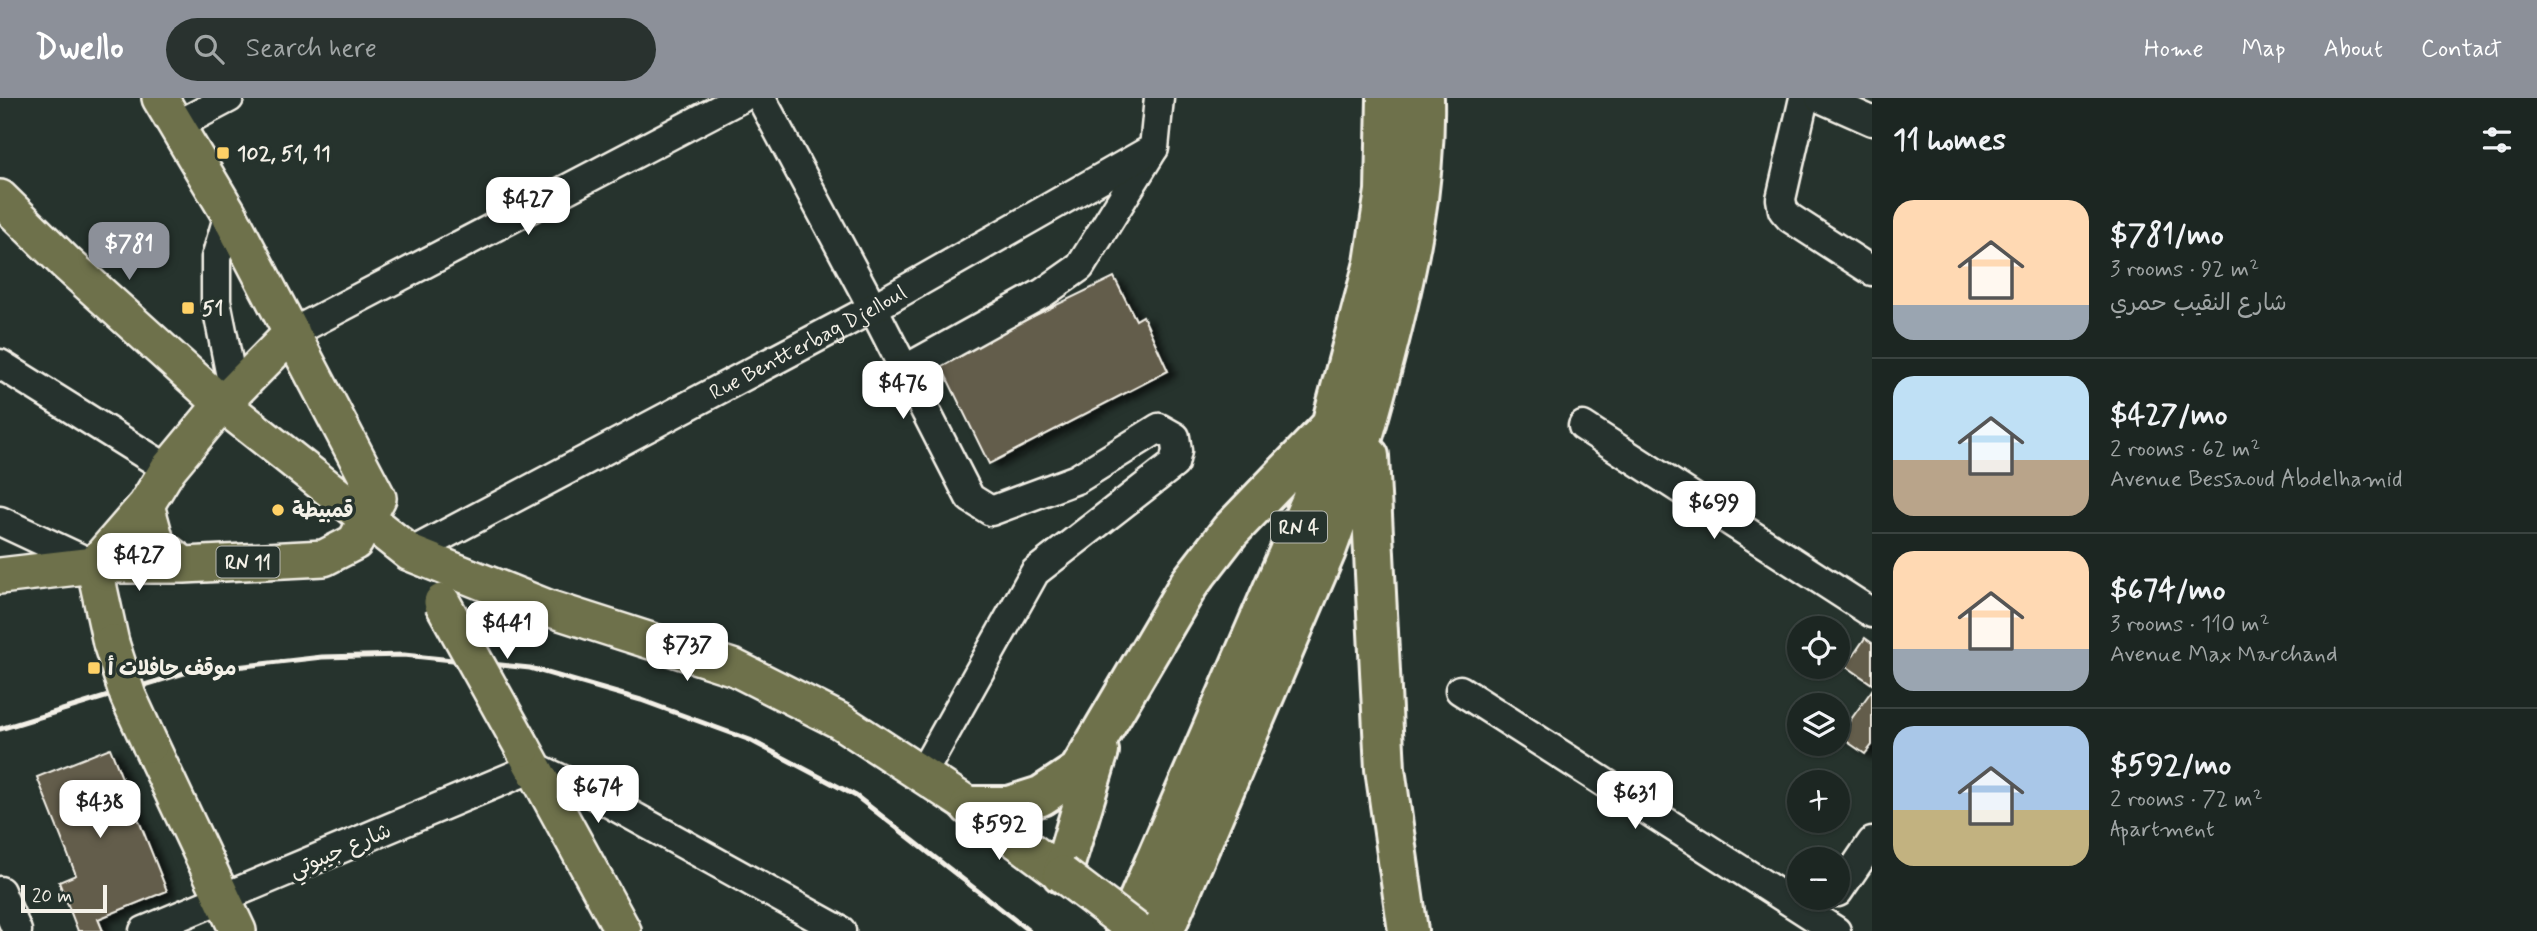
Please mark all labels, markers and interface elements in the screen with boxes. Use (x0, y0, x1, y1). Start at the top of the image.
search box (166, 18, 656, 81)
text: Dwello (35, 27, 124, 71)
icon: search (190, 30, 228, 68)
text: Search here (246, 32, 377, 66)
text: Home (2144, 34, 2204, 65)
text: Map (2242, 34, 2286, 65)
text: About (2324, 34, 2383, 65)
text: Contact (2421, 34, 2502, 65)
text: 11 homes (1893, 121, 2006, 160)
icon: filters (2478, 121, 2516, 159)
place label: 102, 51, 11 (237, 140, 331, 168)
marker: 102, 51, 11 (215, 145, 231, 161)
pin: $427 (487, 178, 569, 237)
text: $427 (502, 185, 554, 215)
text: $781/mo (2110, 216, 2224, 255)
pin: $781 (88, 222, 170, 282)
icon: home (1949, 228, 2033, 312)
text: $781 (104, 230, 154, 260)
text: 3 rooms · 92 m² (2110, 255, 2259, 285)
street label: Rue Bentterbag Djelloul (705, 279, 912, 407)
text: شارع النقيب حمري (2110, 289, 2287, 319)
place label: 51 (202, 295, 224, 323)
marker: 51 (180, 300, 196, 316)
pin: $476 (862, 362, 944, 421)
text: $476 (878, 369, 928, 399)
text: $427/mo (2110, 396, 2227, 435)
icon: home (1949, 404, 2033, 488)
text: 2 rooms · 62 m² (2110, 435, 2261, 465)
text: Avenue Bessaoud Abdelhamid (2110, 465, 2402, 495)
pin: $699 (1673, 482, 1755, 541)
text: $699 (1688, 489, 1740, 519)
place label: قمبيطة (292, 497, 354, 525)
marker: قمبيطة (270, 502, 286, 518)
road number: RN 4 (1271, 512, 1327, 542)
pin: $427 (98, 533, 180, 593)
text: $427 (113, 541, 165, 571)
road number: RN 11 (216, 547, 280, 578)
text: $674/mo (2110, 571, 2226, 610)
icon: home (1949, 579, 2033, 663)
pin: $441 (466, 602, 548, 661)
text: $441 (482, 609, 532, 639)
text: 3 rooms · 110 m² (2110, 610, 2270, 640)
map controls (1787, 616, 1850, 910)
button: locate (1787, 616, 1850, 679)
pin: $737 (646, 624, 728, 683)
text: $737 (662, 631, 712, 661)
text: Avenue Max Marchand (2110, 640, 2337, 670)
place label: موقف حافلات أ (108, 655, 236, 683)
marker: موقف حافلات أ (86, 660, 102, 676)
button: layers (1787, 693, 1850, 756)
text: $592/mo (2110, 746, 2231, 785)
icon: home (1949, 754, 2033, 838)
pin: $674 (557, 766, 639, 825)
button: + (1787, 770, 1850, 833)
pin: $631 (1594, 772, 1676, 831)
text: $674 (573, 773, 623, 803)
text: $631 (1613, 779, 1657, 809)
pin: $438 (59, 780, 141, 840)
text: 2 rooms · 72 m² (2110, 785, 2263, 815)
text: $438 (75, 788, 125, 818)
pin: $592 (958, 802, 1040, 862)
text: $592 (972, 810, 1026, 840)
text: Apartment (2110, 815, 2215, 845)
street label: شارع جيبوتي (285, 817, 397, 889)
button: − (1787, 847, 1850, 910)
scale bar (21, 882, 107, 914)
text: 20 m (32, 884, 72, 909)

